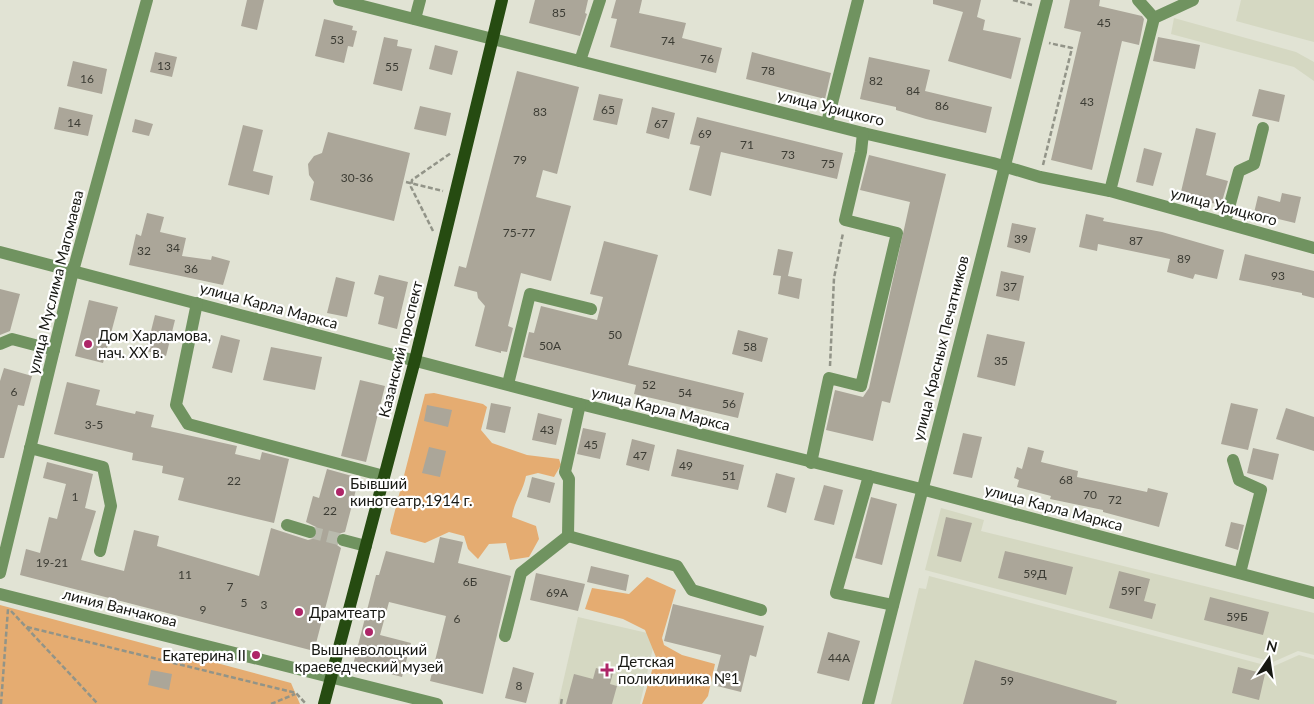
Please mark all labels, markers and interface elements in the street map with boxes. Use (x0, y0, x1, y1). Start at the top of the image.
house number: 85 (552, 5, 566, 20)
house number: 45 (1097, 15, 1111, 30)
house number: 53 (330, 32, 344, 47)
house number: 74 (661, 33, 675, 48)
house number: 76 (700, 51, 714, 66)
house number: 13 (157, 58, 171, 73)
house number: 55 (385, 59, 399, 74)
house number: 78 (761, 63, 775, 78)
house number: 16 (80, 71, 94, 86)
house number: 82 (869, 73, 883, 88)
house number: 84 (906, 83, 920, 98)
street label: улица Урицкого (776, 85, 886, 129)
house number: 43 (1080, 94, 1094, 109)
house number: 86 (935, 98, 949, 113)
house number: 65 (601, 102, 615, 117)
house number: 83 (533, 104, 547, 119)
house number: 14 (67, 115, 81, 130)
house number: 67 (654, 116, 668, 131)
house number: 69 (698, 126, 712, 141)
house number: 71 (740, 137, 754, 152)
house number: 73 (781, 147, 795, 162)
house number: 79 (513, 152, 527, 167)
house number: 75 (821, 156, 835, 171)
house number: 30-36 (341, 170, 373, 185)
street label: улица Урицкого (1169, 183, 1279, 229)
street label: улица Муслима Магомаева (23, 188, 87, 376)
house number: 75-77 (503, 225, 535, 240)
house number: 39 (1014, 231, 1028, 246)
house number: 87 (1129, 233, 1143, 248)
house number: 34 (166, 240, 180, 255)
house number: 32 (137, 243, 151, 258)
house number: 89 (1177, 251, 1191, 266)
street label: улица Красных Печатников (908, 254, 972, 442)
house number: 36 (184, 261, 198, 276)
house number: 93 (1271, 268, 1285, 283)
street label: улица Карла Маркса (198, 278, 340, 332)
street label: Казанский проспект (374, 278, 426, 419)
house number: 37 (1003, 279, 1017, 294)
place label: Дом Харламова, нач. XX в. (98, 326, 211, 361)
house number: 50 (608, 327, 622, 342)
marker: Дом Харламова, нач. XX в. (82, 338, 94, 350)
house number: 50А (539, 338, 562, 353)
house number: 58 (743, 339, 757, 354)
house number: 35 (994, 353, 1008, 368)
house number: 52 (642, 377, 656, 392)
street label: улица Карла Маркса (590, 382, 732, 434)
house number: 6 (11, 384, 18, 399)
house number: 54 (678, 385, 692, 400)
house number: 56 (722, 396, 736, 411)
house number: 3-5 (85, 417, 103, 432)
house number: 43 (540, 422, 554, 437)
house number: 45 (584, 437, 598, 452)
house number: 47 (633, 448, 647, 463)
house number: 49 (679, 458, 693, 473)
house number: 51 (722, 468, 736, 483)
house number: 68 (1059, 472, 1073, 487)
house number: 22 (227, 473, 241, 488)
place label: Бывший кинотеатр,1914 г. (350, 474, 472, 509)
street label: улица Карла Маркса (983, 480, 1125, 534)
marker: Бывший кинотеатр,1914 г. (334, 486, 346, 498)
house number: 70 (1083, 487, 1097, 502)
house number: 1 (72, 489, 79, 504)
house number: 72 (1108, 492, 1122, 507)
house number: 22 (323, 503, 337, 518)
house number: 19-21 (36, 555, 68, 570)
house number: 59Д (1023, 566, 1047, 581)
house number: 11 (178, 567, 192, 582)
house number: 6Б (463, 574, 477, 589)
house number: 7 (227, 579, 234, 594)
house number: 59Г (1121, 583, 1142, 598)
street label: линия Ванчакова (61, 584, 179, 630)
house number: 69А (546, 585, 569, 600)
house number: 5 (241, 595, 248, 610)
house number: 3 (261, 597, 268, 612)
house number: 9 (200, 602, 207, 617)
place label: Драмтеатр (309, 603, 386, 621)
marker: Драмтеатр (293, 606, 305, 618)
house number: 59Б (1226, 609, 1248, 624)
house number: 6 (454, 611, 461, 626)
marker: Вышневолоцкий краеведческий музей (363, 626, 375, 638)
north arrow (1244, 634, 1294, 684)
text: N (1265, 636, 1279, 655)
place label: Вышневолоцкий краеведческий музей (295, 640, 443, 675)
place label: Екатерина II (162, 646, 246, 664)
marker: Екатерина II (250, 649, 262, 661)
house number: 44А (828, 650, 851, 665)
place label: Детская поликлиника №1 (618, 652, 740, 687)
marker: Детская поликлиника №1 (600, 663, 614, 677)
house number: 59 (1000, 673, 1014, 688)
house number: 8 (516, 678, 523, 693)

